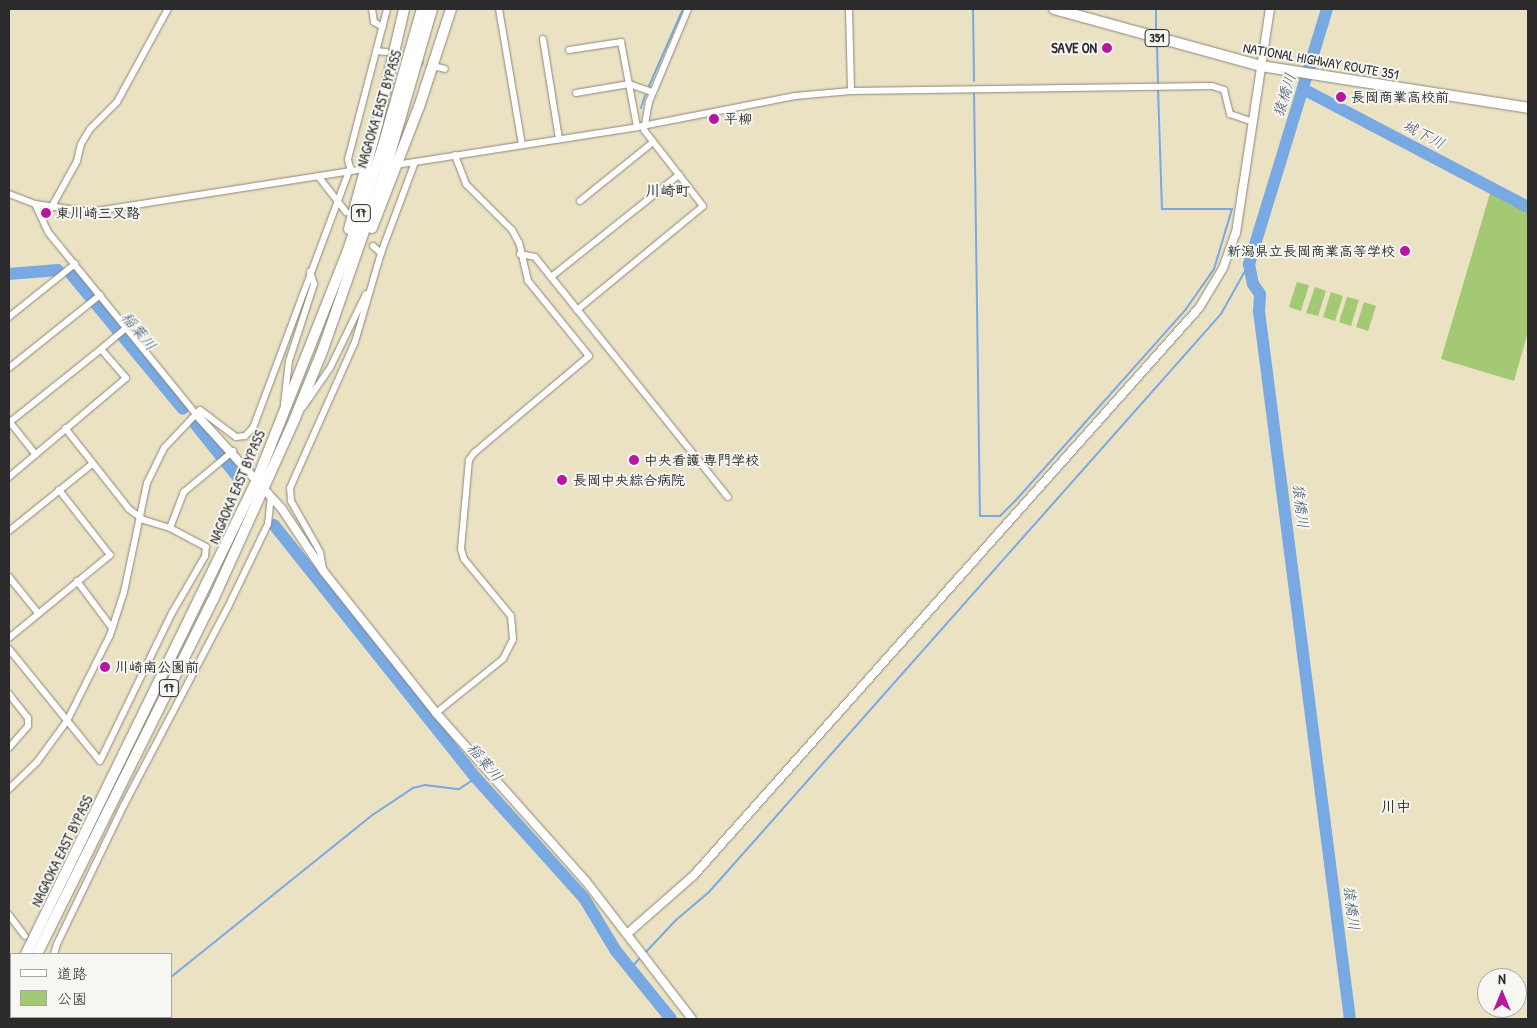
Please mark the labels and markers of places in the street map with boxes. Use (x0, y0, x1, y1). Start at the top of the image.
place label: SAVE ON (1051, 40, 1097, 56)
marker: SAVE ON (1101, 42, 1113, 54)
place label: 長岡商業高校前 (1351, 89, 1449, 105)
marker: 長岡商業高校前 (1335, 91, 1347, 103)
place label: 平柳 (724, 111, 752, 127)
marker: 平柳 (708, 113, 720, 125)
place label: 東川崎三叉路 (56, 205, 140, 221)
marker: 東川崎三叉路 (40, 207, 52, 219)
place label: 新潟県立長岡商業高等学校 (1227, 243, 1395, 259)
marker: 新潟県立長岡商業高等学校 (1399, 245, 1411, 257)
place label: 中央看護 専門学校 (644, 452, 759, 468)
marker: 中央看護 専門学校 (628, 454, 640, 466)
place label: 長岡中央綜合病院 (573, 472, 685, 488)
marker: 長岡中央綜合病院 (555, 473, 569, 487)
place label: 川崎南公園前 (115, 659, 199, 675)
marker: 川崎南公園前 (99, 661, 111, 673)

